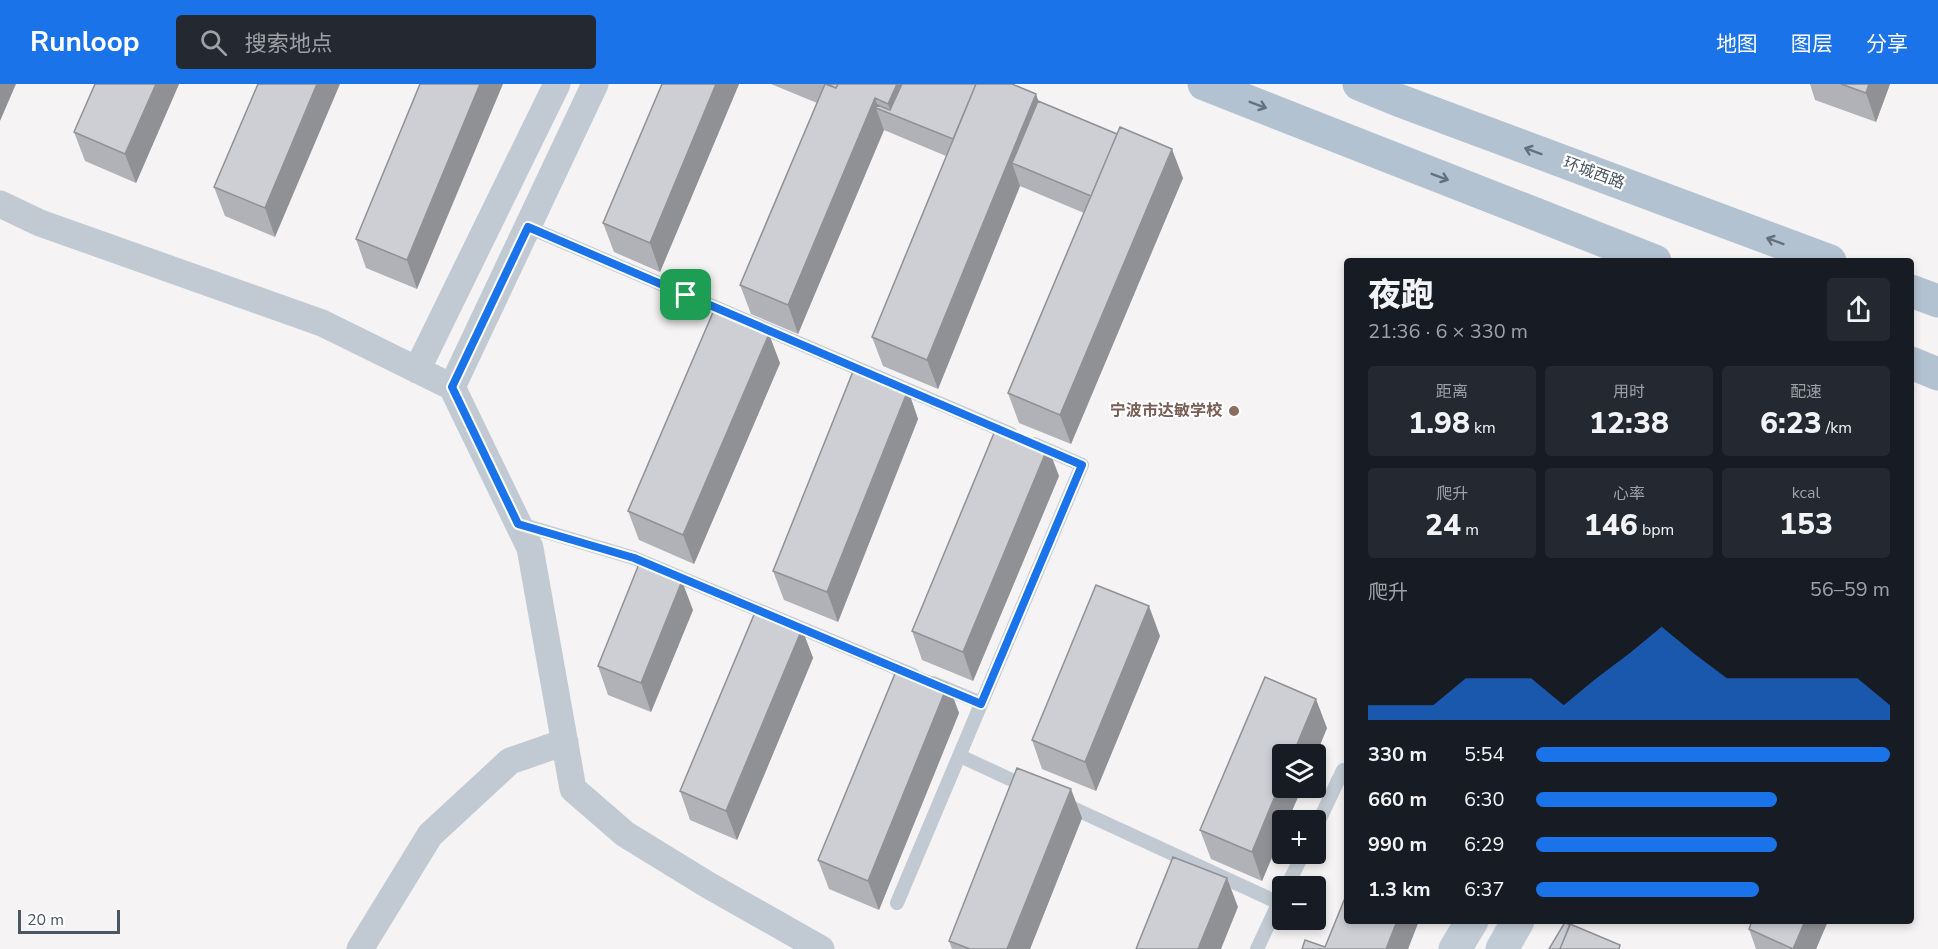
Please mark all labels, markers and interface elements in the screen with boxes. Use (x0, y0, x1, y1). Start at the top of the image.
search box (176, 15, 596, 69)
text: Runloop (30, 23, 140, 61)
icon: search (197, 26, 230, 59)
text: 搜索地点 (245, 29, 333, 59)
text: 地图 (1716, 30, 1758, 58)
text: 图层 (1791, 30, 1833, 58)
text: 分享 (1866, 30, 1908, 58)
one-way arrow (1248, 101, 1267, 112)
one-way arrow (1524, 144, 1543, 155)
street label: 环城西路 (1560, 152, 1628, 194)
one-way arrow (1430, 172, 1448, 183)
one-way arrow (1766, 234, 1785, 245)
pin (660, 269, 711, 320)
text: 夜跑 (1368, 273, 1434, 318)
icon: arrive (669, 278, 702, 311)
button: share (1827, 278, 1890, 341)
text: 21:36 · 6 × 330 m (1368, 318, 1528, 345)
text: 距离 (1436, 381, 1468, 403)
text: 用时 (1613, 381, 1645, 403)
text: 配速 (1790, 381, 1822, 403)
place label: 宁波市达敏学校 (1110, 400, 1223, 422)
text: 1.98 (1408, 403, 1470, 444)
text: 12:38 (1589, 403, 1669, 444)
text: 6:23 (1760, 403, 1822, 444)
marker: 宁波市达敏学校 (1227, 404, 1241, 418)
text: km (1470, 417, 1496, 439)
text: /km (1822, 417, 1852, 439)
text: kcal (1792, 482, 1820, 504)
text: 爬升 (1436, 483, 1468, 505)
text: 心率 (1613, 483, 1645, 505)
text: 153 (1779, 504, 1833, 545)
text: 24 (1425, 505, 1461, 546)
text: 146 (1584, 505, 1638, 546)
text: m (1461, 519, 1479, 541)
text: bpm (1638, 519, 1674, 541)
text: 56–59 m (1810, 576, 1890, 603)
text: 爬升 (1368, 579, 1408, 606)
text: 330 m (1368, 741, 1427, 768)
text: 5:54 (1464, 741, 1505, 768)
map controls (1272, 744, 1326, 930)
button: layers (1272, 744, 1326, 798)
text: 660 m (1368, 786, 1427, 813)
text: 6:30 (1464, 786, 1505, 813)
button: + (1272, 810, 1326, 864)
text: 990 m (1368, 831, 1427, 858)
text: 6:29 (1464, 831, 1505, 858)
button: − (1272, 876, 1326, 930)
text: 1.3 km (1368, 876, 1431, 903)
text: 6:37 (1464, 876, 1505, 903)
scale bar (18, 907, 120, 934)
text: 20 m (27, 909, 64, 931)

